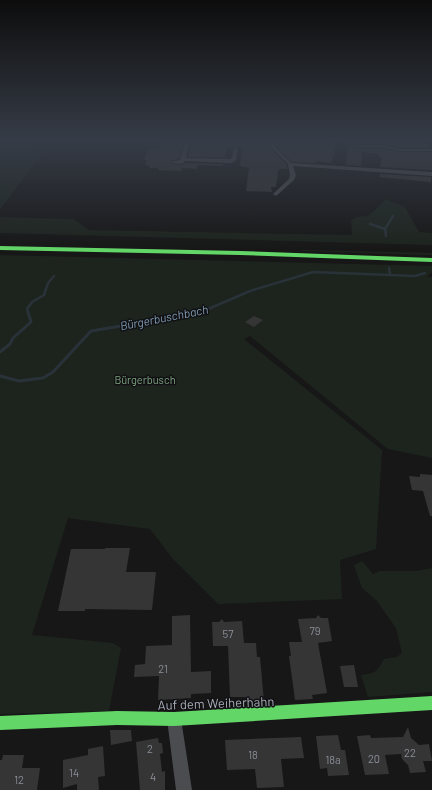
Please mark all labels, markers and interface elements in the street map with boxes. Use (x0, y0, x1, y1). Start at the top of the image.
water label: Bürgerbuschbach (119, 302, 209, 332)
park label: Bürgerbusch (114, 373, 176, 386)
house number: 79 (310, 624, 321, 637)
house number: 57 (223, 627, 233, 640)
house number: 21 (158, 662, 168, 675)
street label: Auf dem Weiherhahn (157, 693, 275, 713)
house number: 2 (147, 742, 153, 755)
house number: 22 (404, 746, 416, 759)
house number: 18 (248, 748, 258, 761)
house number: 20 (368, 752, 380, 765)
house number: 18a (325, 753, 341, 766)
house number: 14 (69, 766, 79, 779)
house number: 4 (150, 770, 156, 783)
house number: 12 (14, 773, 24, 786)

